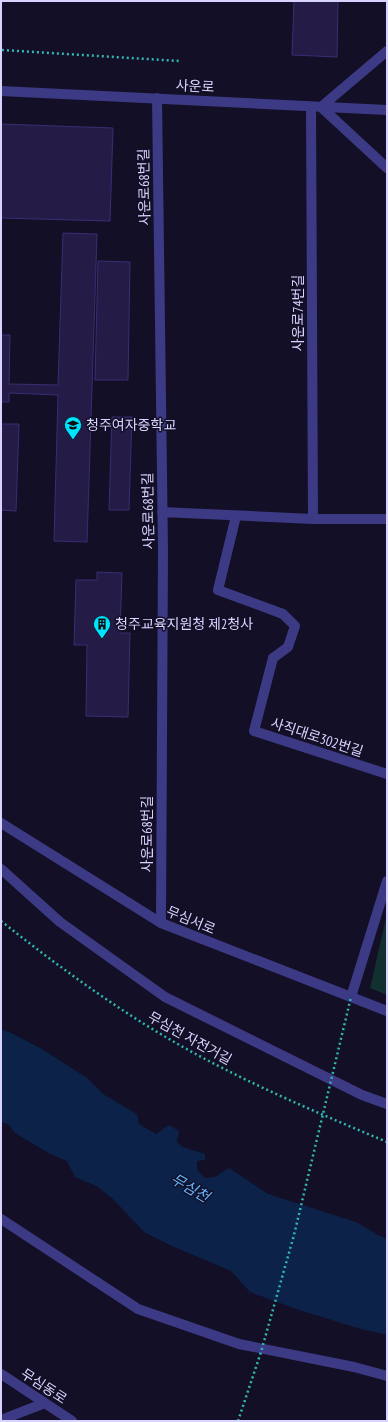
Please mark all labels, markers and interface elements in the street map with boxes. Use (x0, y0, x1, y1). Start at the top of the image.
street label: 사운로 (175, 76, 215, 96)
street label: 사운로68번길 (134, 148, 154, 226)
street label: 사운로74번길 (289, 275, 307, 352)
school or university icon: 청주여자중학교 (63, 415, 83, 440)
place label: 청주여자중학교 (86, 416, 176, 434)
street label: 사운로68번길 (138, 472, 158, 550)
building icon: 청주교육지원청 제2청사 (92, 614, 112, 639)
place label: 청주교육지원청 제2청사 (115, 615, 253, 633)
street label: 사직대로302번길 (268, 714, 366, 760)
street label: 사운로68번길 (138, 796, 156, 873)
street label: 무심서로 (164, 902, 218, 938)
street label: 무심천 자전거길 (145, 1008, 235, 1068)
water label: 무심천 (168, 1169, 215, 1207)
street label: 무심동로 (17, 1364, 71, 1408)

